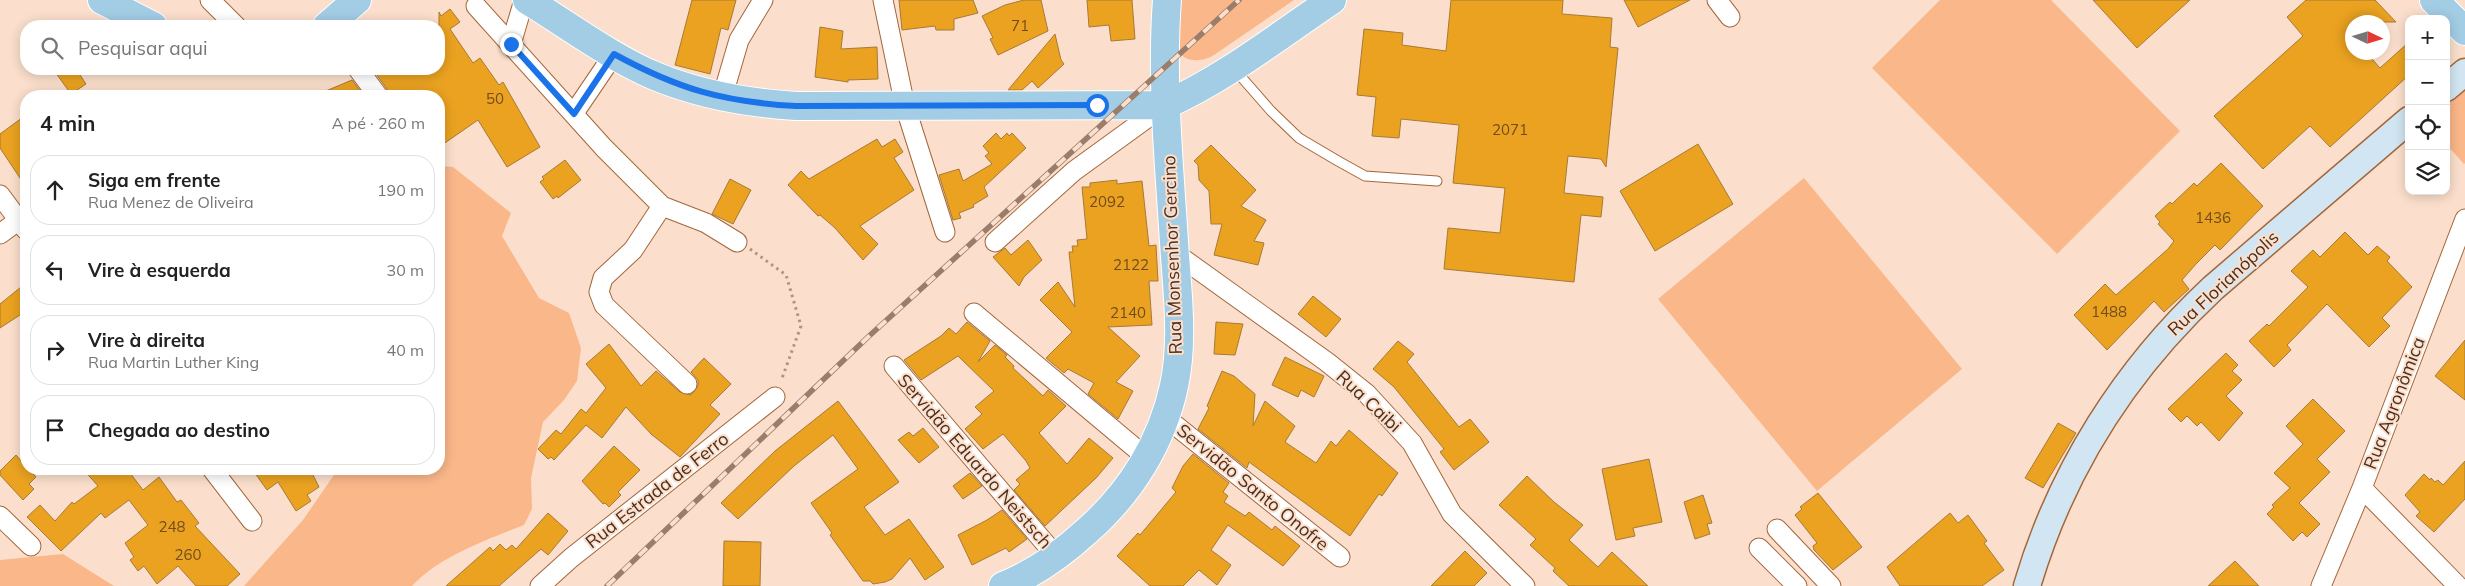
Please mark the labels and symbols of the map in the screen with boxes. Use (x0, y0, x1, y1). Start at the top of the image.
north arrow (2345, 15, 2390, 60)
house number: 71 (1011, 16, 1029, 35)
route end (500, 33, 523, 56)
house number: 50 (486, 89, 504, 108)
route start (1086, 94, 1109, 117)
house number: 2071 (1492, 120, 1528, 139)
street label: Rua Monsenhor Gercino (1157, 155, 1187, 355)
house number: 2092 (1089, 192, 1125, 211)
house number: 1436 (2195, 208, 2231, 227)
street label: Rua Florianópolis (2162, 225, 2284, 341)
house number: 2122 (1113, 255, 1149, 274)
house number: 1488 (2091, 302, 2127, 321)
house number: 2140 (1110, 303, 1146, 322)
street label: Rua Agronômica (2358, 334, 2430, 472)
street label: Rua Caibi (1332, 365, 1406, 437)
street label: Servidão Eduardo Neistsch (893, 369, 1057, 553)
street label: Servidão Santo Onofre (1172, 419, 1334, 555)
street label: Rua Estrada de Ferro (581, 427, 733, 553)
house number: 248 (158, 517, 186, 536)
house number: 260 (174, 545, 202, 564)

